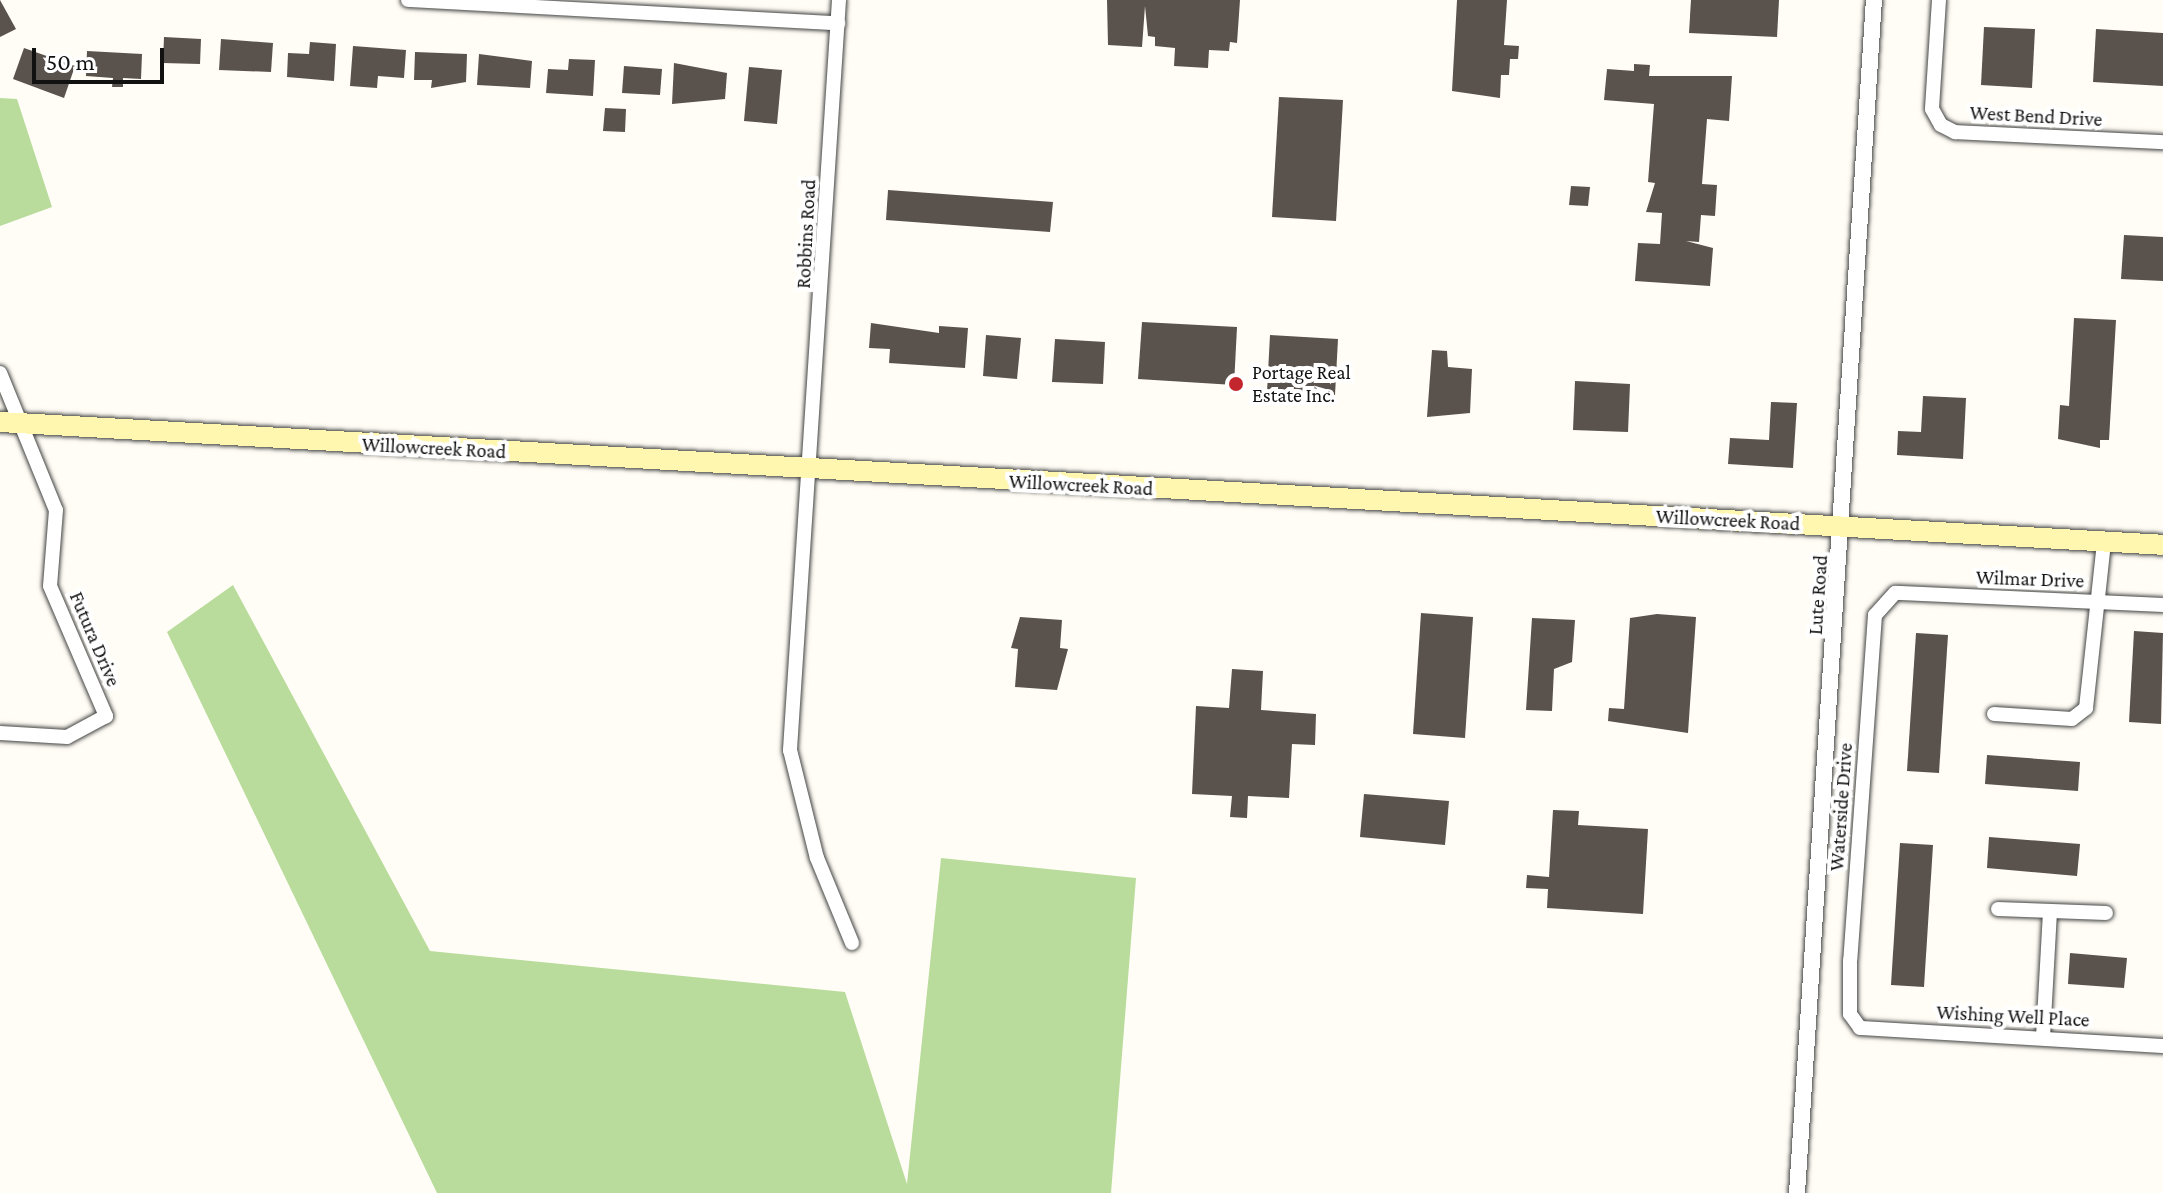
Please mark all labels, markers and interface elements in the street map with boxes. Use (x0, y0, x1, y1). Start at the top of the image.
scale bar (36, 32, 168, 82)
text: 50 m (46, 48, 95, 75)
street label: West Bend Drive (1969, 101, 2103, 131)
street label: Robbins Road (791, 179, 821, 289)
place label: Portage Real Estate Inc. (1252, 360, 1351, 407)
marker: Portage Real Estate Inc. (1227, 375, 1245, 393)
street label: Willowcreek Road (361, 432, 507, 464)
street label: Willowcreek Road (1008, 469, 1154, 501)
street label: Willowcreek Road (1655, 504, 1801, 536)
street label: Lute Road (1803, 554, 1833, 636)
street label: Wilmar Drive (1976, 565, 2084, 593)
street label: Futura Drive (64, 588, 126, 690)
street label: Waterside Drive (1825, 742, 1857, 872)
street label: Wishing Well Place (1936, 1000, 2090, 1032)

